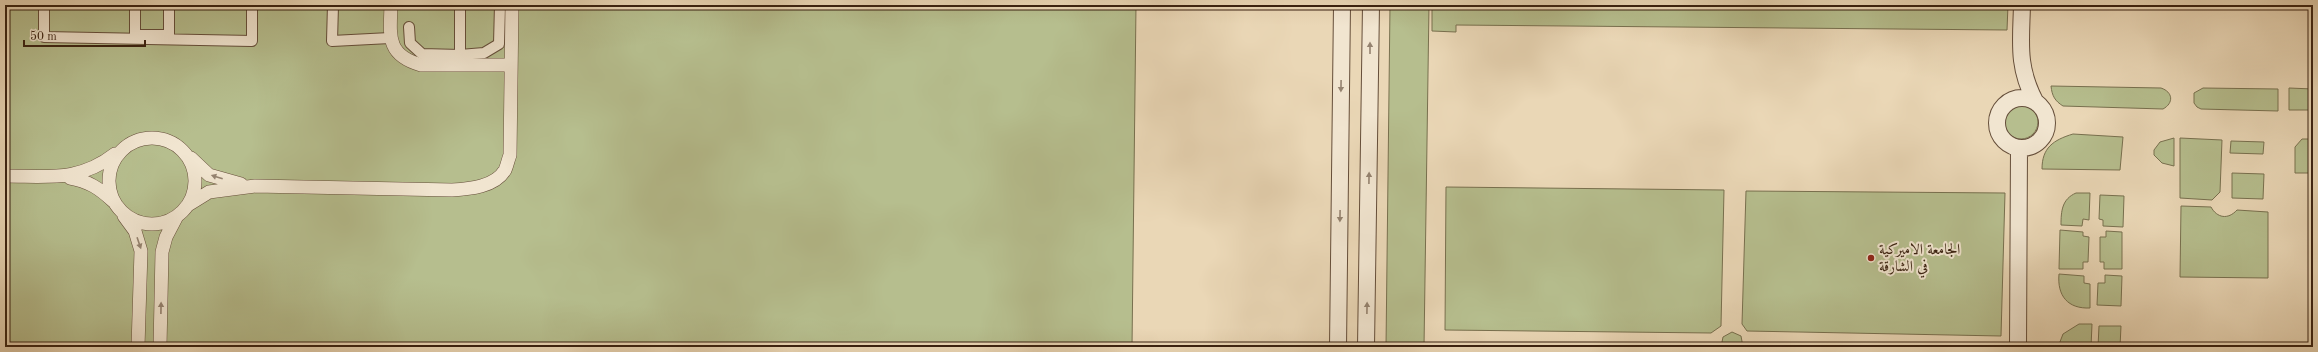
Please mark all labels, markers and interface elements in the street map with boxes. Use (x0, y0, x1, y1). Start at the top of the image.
scale bar (24, 22, 145, 48)
text: 50 m (30, 30, 57, 43)
one-way arrow (1367, 41, 1373, 54)
one-way arrow (1338, 80, 1344, 93)
one-way arrow (1366, 171, 1372, 184)
one-way arrow (210, 174, 222, 180)
one-way arrow (1337, 210, 1343, 223)
one-way arrow (136, 237, 142, 249)
place label: الجامعة الاميركية في الشارقة (1879, 242, 1960, 278)
marker: الجامعة الاميركية في الشارقة (1866, 253, 1876, 263)
one-way arrow (158, 301, 164, 314)
one-way arrow (1364, 301, 1370, 314)

